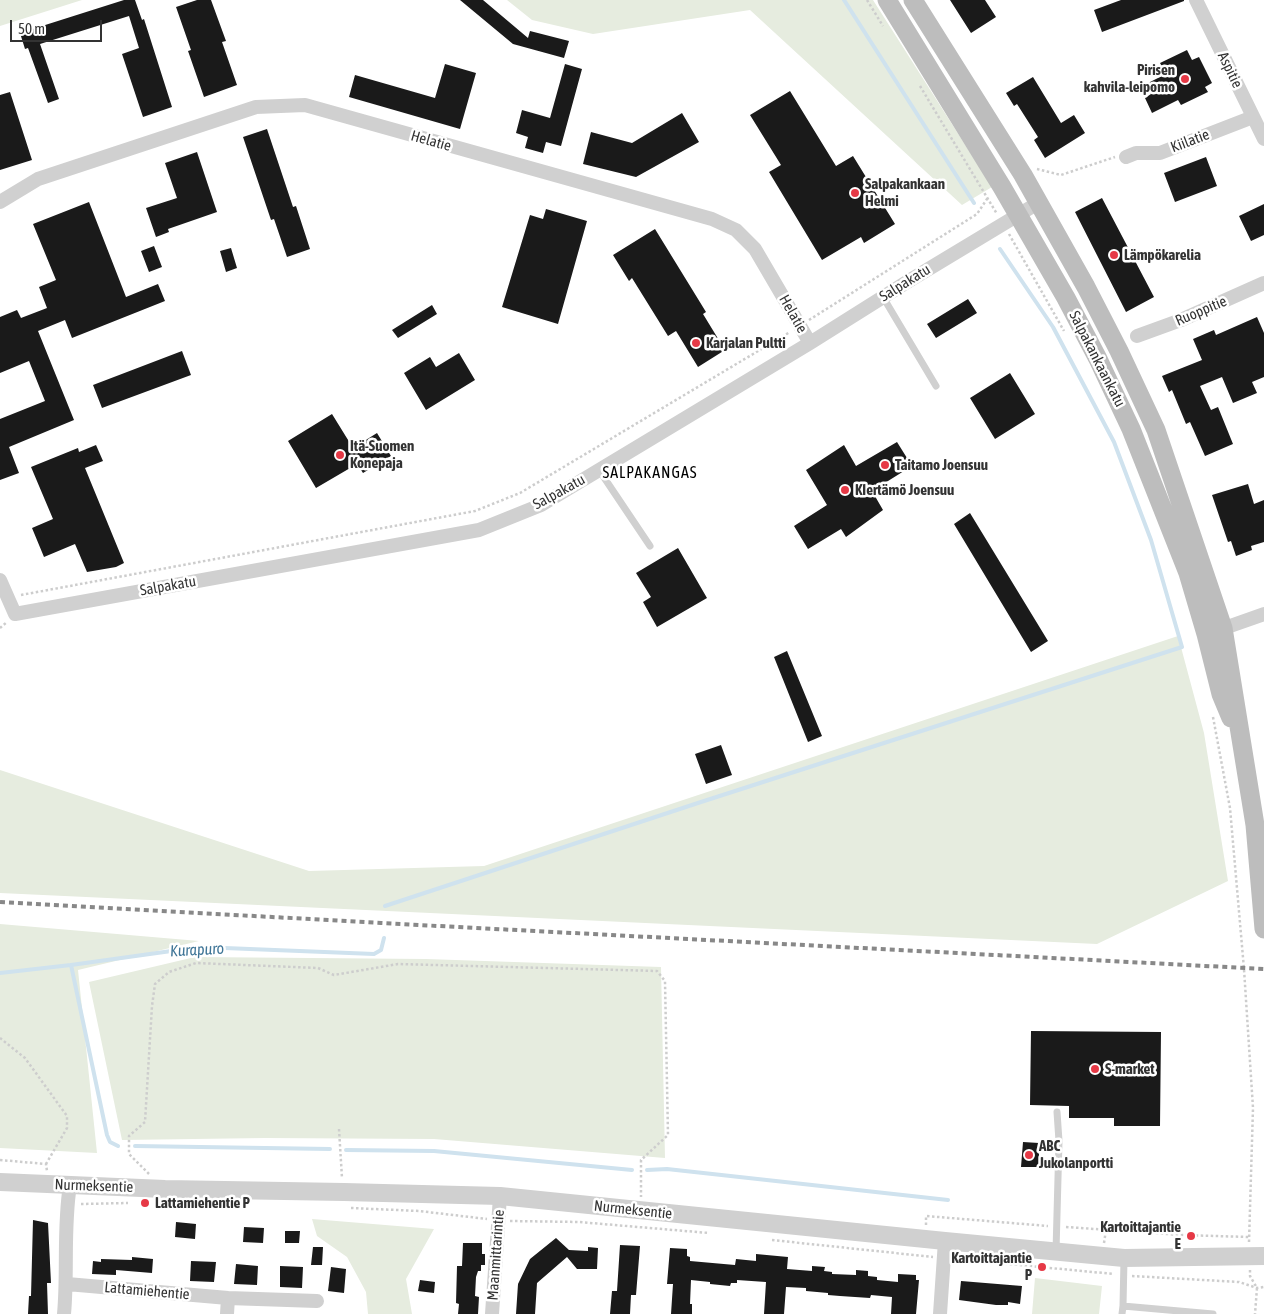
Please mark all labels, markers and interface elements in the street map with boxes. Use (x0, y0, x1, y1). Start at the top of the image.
scale bar (12, 10, 105, 42)
text: 50 m (18, 20, 45, 37)
street label: Aspitie (1214, 49, 1246, 91)
place label: Pirisen kahvila-leipomo (1084, 61, 1175, 96)
marker: Pirisen kahvila-leipomo (1179, 73, 1191, 85)
street label: Kiilatie (1168, 125, 1212, 157)
street label: Helatie (409, 127, 453, 155)
place label: Salpakankaan Helmi (865, 175, 945, 210)
marker: Salpakankaan Helmi (849, 187, 861, 199)
place label: Lämpökarelia (1124, 246, 1201, 264)
marker: Lämpökarelia (1108, 249, 1120, 261)
street label: Salpakatu (876, 260, 934, 306)
street label: Helatie (775, 292, 811, 336)
street label: Ruoppitie (1173, 292, 1229, 330)
street label: Salpakankaankatu (1065, 308, 1129, 410)
place label: Karjalan Pultti (706, 334, 786, 352)
marker: Karjalan Pultti (690, 337, 702, 349)
place label: Itä-Suomen Konepaja (350, 437, 414, 472)
marker: Itä-Suomen Konepaja (334, 449, 346, 461)
place label: Taitamo Joensuu (895, 456, 988, 474)
marker: Taitamo Joensuu (879, 459, 891, 471)
district label: SALPAKANGAS (601, 463, 699, 483)
street label: Salpakatu (530, 470, 588, 514)
place label: KIertämö Joensuu (855, 481, 954, 499)
marker: KIertämö Joensuu (839, 484, 851, 496)
street label: Salpakatu (139, 572, 197, 600)
water label: Kurapuro (169, 939, 225, 961)
place label: S-market (1105, 1060, 1155, 1078)
marker: S-market (1089, 1063, 1101, 1075)
place label: ABC Jukolanportti (1039, 1137, 1113, 1172)
marker: ABC Jukolanportti (1023, 1149, 1035, 1161)
street label: Nurmeksentie (54, 1176, 134, 1196)
place label: Lattamiehentie P (155, 1194, 250, 1212)
marker: Lattamiehentie P (139, 1197, 151, 1209)
street label: Nurmeksentie (593, 1197, 673, 1223)
street label: Maanmittarintie (484, 1209, 508, 1301)
place label: Kartoittajantie E (1100, 1218, 1181, 1253)
marker: Kartoittajantie E (1185, 1230, 1197, 1242)
place label: Kartoittajantie P (951, 1249, 1032, 1284)
marker: Kartoittajantie P (1036, 1261, 1048, 1273)
street label: Lattamiehentie (104, 1278, 190, 1304)

